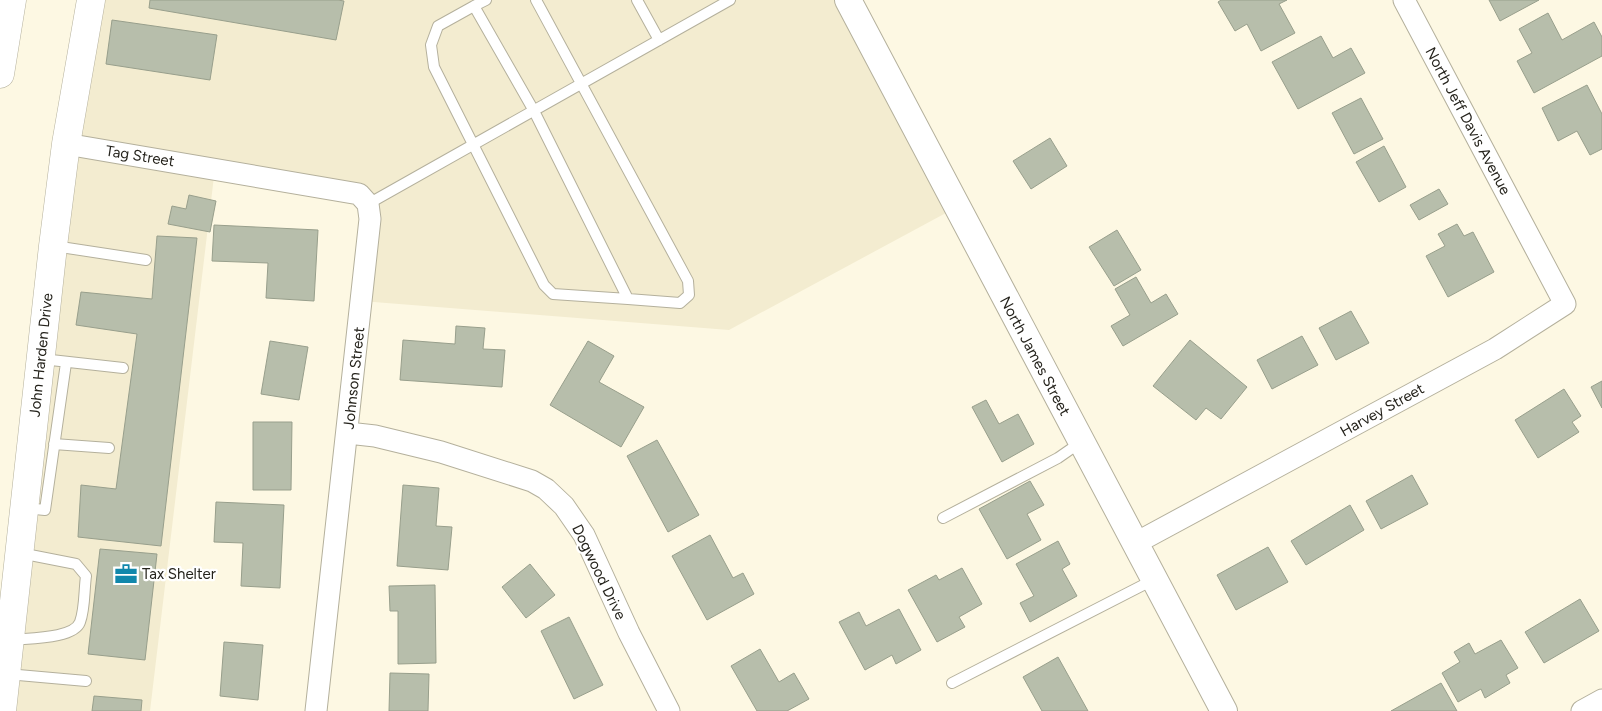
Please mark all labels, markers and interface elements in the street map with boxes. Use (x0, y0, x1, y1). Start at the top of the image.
street label: North Jeff Davis Avenue (1421, 44, 1515, 198)
street label: Tag Street (104, 142, 176, 170)
street label: John Harden Drive (26, 292, 56, 418)
street label: North James Street (996, 293, 1074, 419)
street label: Johnson Street (340, 326, 368, 430)
street label: Harvey Street (1337, 379, 1427, 440)
street label: Dogwood Drive (568, 521, 630, 623)
office icon: Tax Shelter (113, 561, 139, 587)
place label: Tax Shelter (142, 565, 216, 583)

